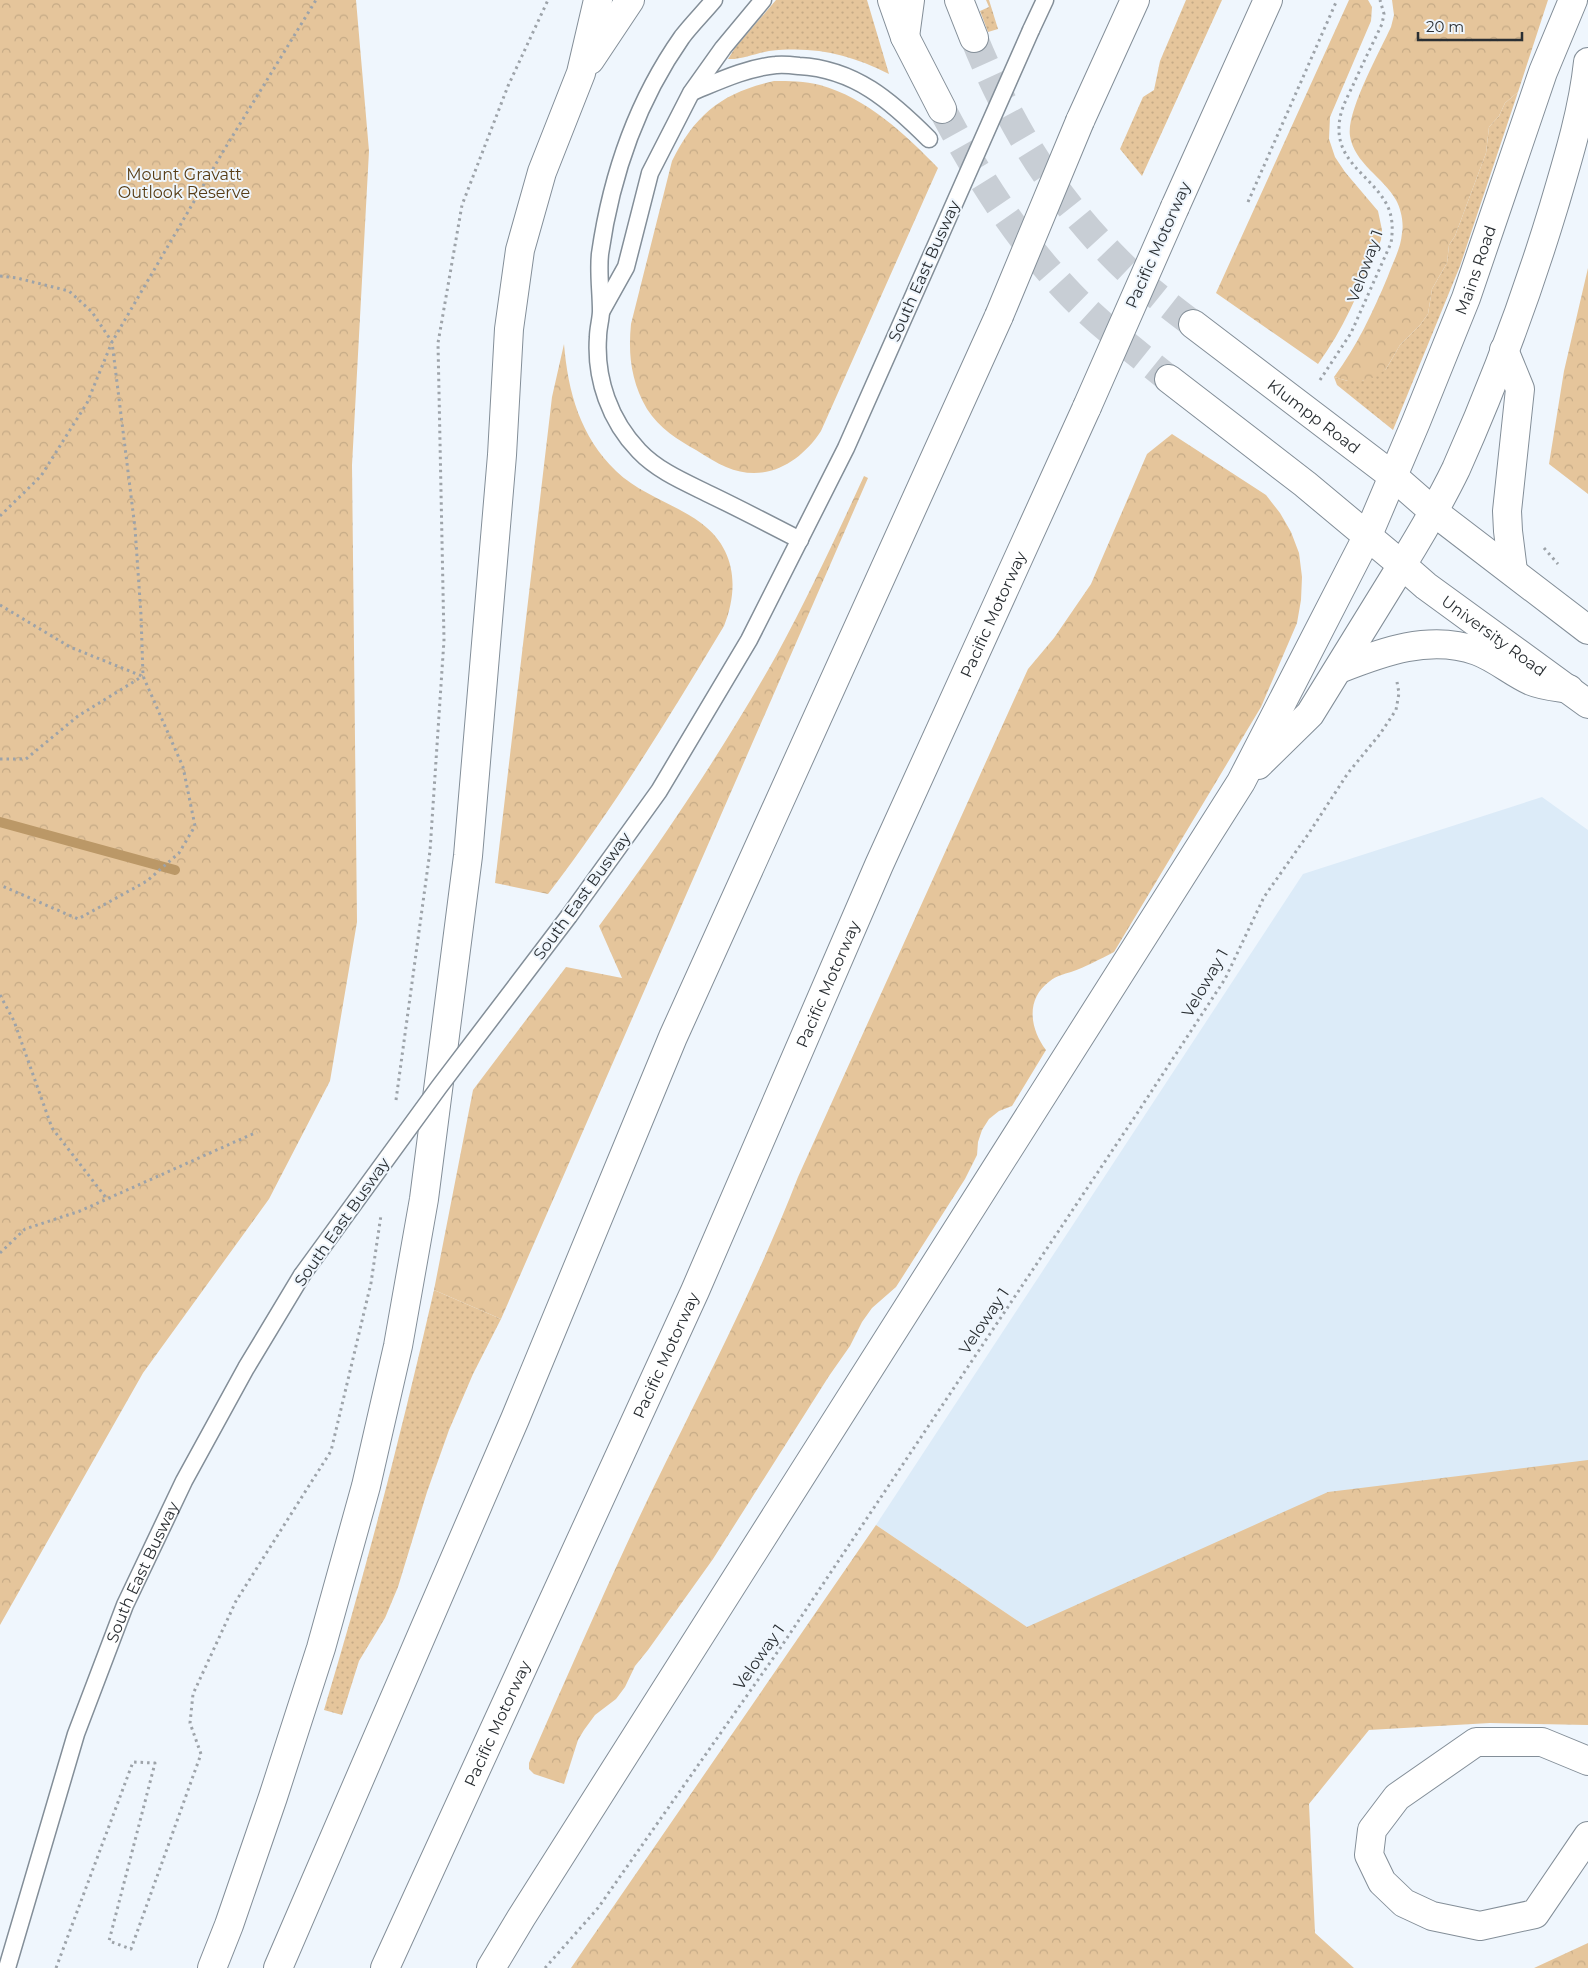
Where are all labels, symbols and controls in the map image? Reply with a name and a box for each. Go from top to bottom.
scale bar [1418,10,1522,42]
text: 20 m [1426,17,1464,36]
park label: Mount Gravatt Outlook Reserve [118,165,250,202]
street label: Pacific Motorway [1122,179,1195,311]
street label: South East Busway [884,197,964,345]
street label: Mains Road [1451,223,1500,318]
street label: Veloway 1 [1343,227,1387,305]
street label: Klumpp Road [1264,375,1364,457]
street label: Pacific Motorway [956,548,1030,680]
street label: University Road [1438,591,1550,680]
street label: South East Busway [529,828,635,963]
street label: Pacific Motorway [792,917,864,1050]
street label: Veloway 1 [1178,946,1232,1020]
street label: South East Busway [290,1154,394,1290]
street label: Veloway 1 [955,1284,1013,1358]
street label: Pacific Motorway [629,1289,703,1421]
street label: South East Busway [102,1498,182,1645]
street label: Veloway 1 [730,1621,788,1693]
street label: Pacific Motorway [460,1657,534,1789]

